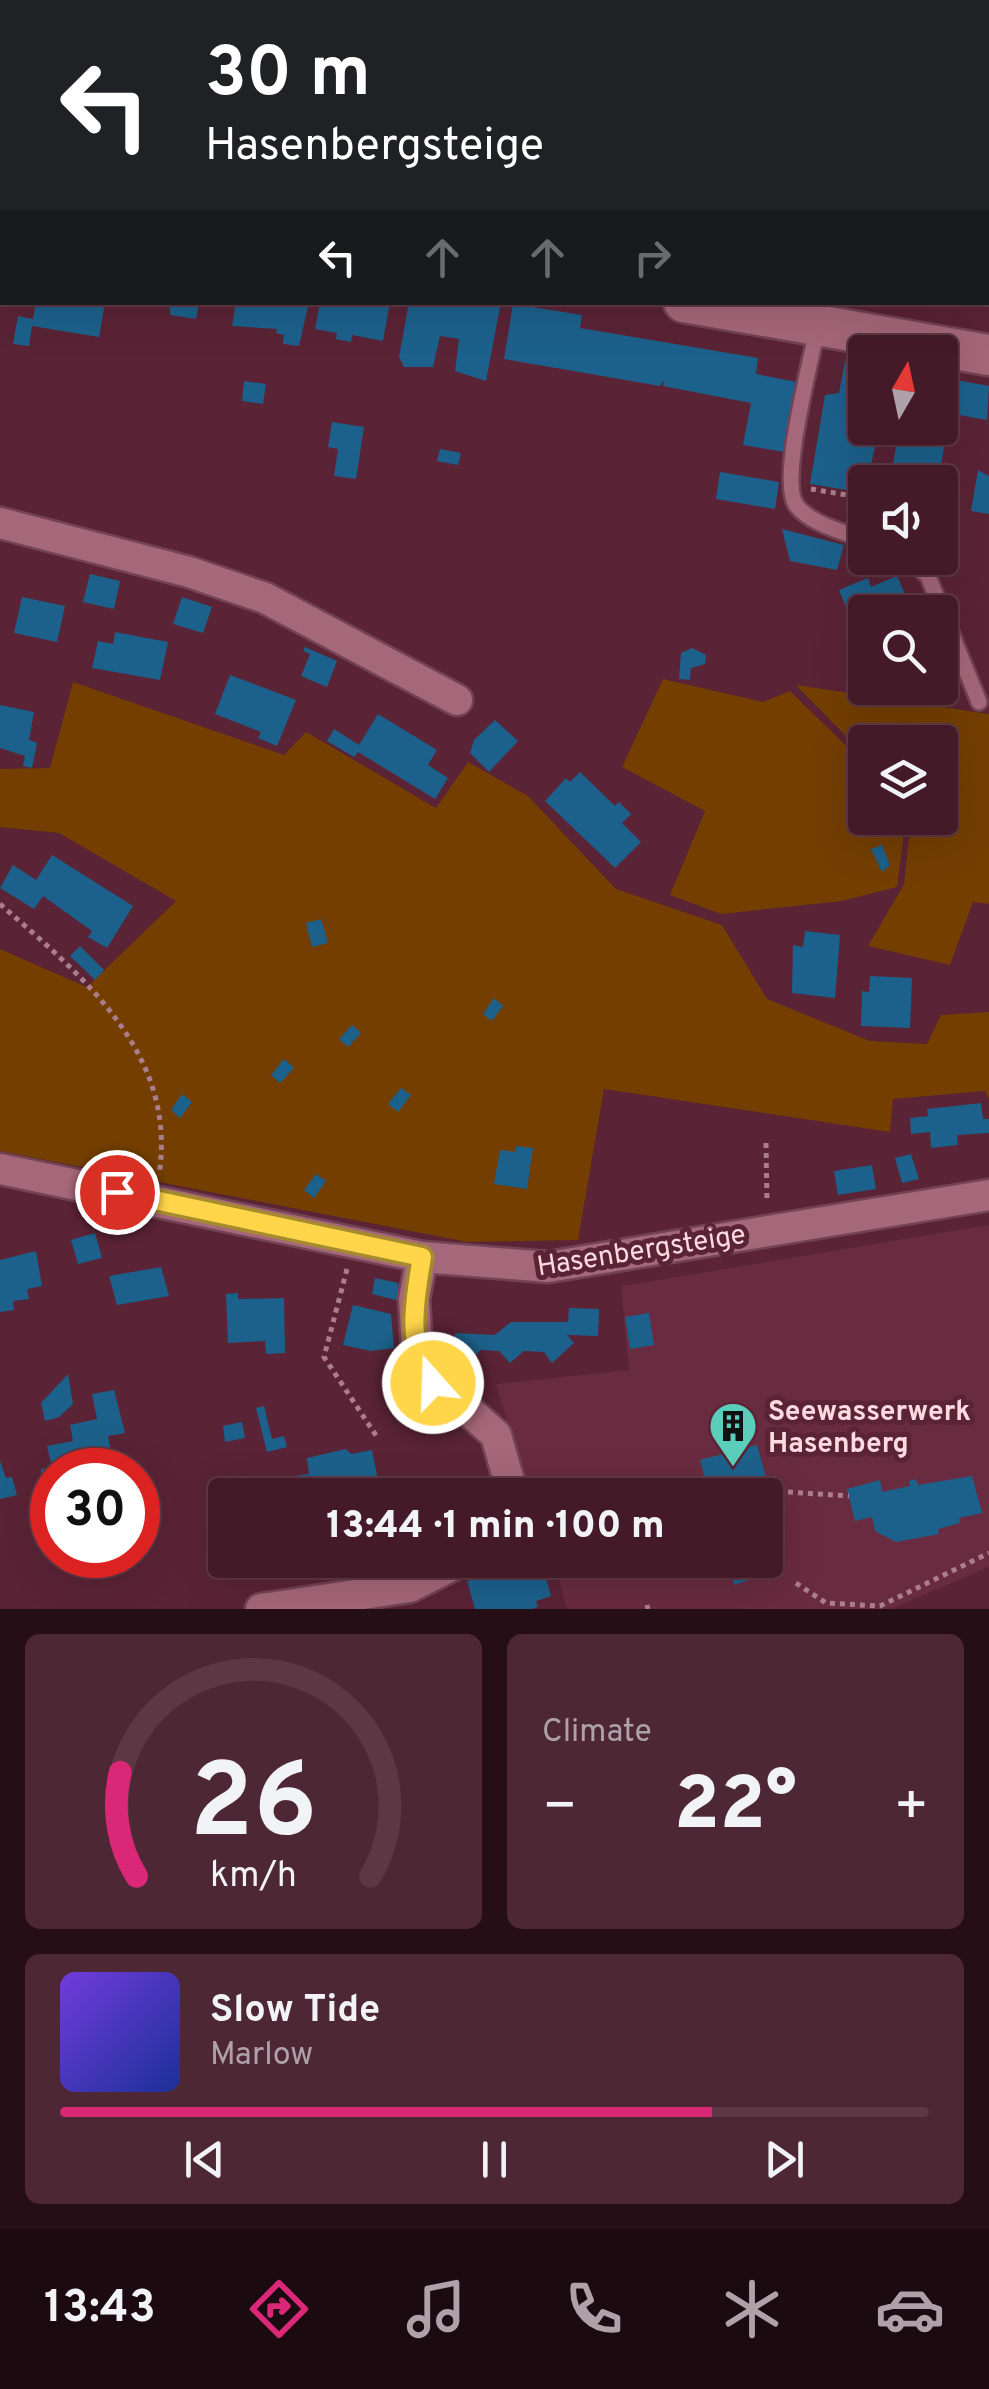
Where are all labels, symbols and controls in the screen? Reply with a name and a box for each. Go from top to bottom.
text: 30 m [205,32,371,121]
icon: left [40,40,170,170]
text: Hasenbergsteige [205,119,544,176]
icon: left [310,230,365,285]
icon: ahead [415,230,470,285]
icon: ahead [520,230,575,285]
icon: right [625,230,680,285]
north arrow [848,335,958,445]
map controls [848,335,958,835]
button: sound [848,465,958,575]
button: search [848,595,958,705]
button: layers [848,725,958,835]
pin [75,1150,160,1235]
icon: arrive [90,1165,145,1220]
street label: Hasenbergsteige [534,1218,748,1286]
position arrow [381,1331,485,1435]
place label: Seewasserwerk Hasenberg [768,1395,971,1463]
building icon: Seewasserwerk Hasenberg [707,1400,759,1468]
speed limit sign: 30 [30,1448,160,1578]
text: 13:44 · 1 min · 100 m [326,1503,665,1552]
text: Climate [542,1713,652,1753]
text: 26 [190,1742,317,1874]
text: 22° [674,1761,797,1856]
text: − [542,1774,577,1844]
text: + [894,1774,929,1844]
text: km/h [210,1854,297,1900]
text: Slow Tide [210,1987,380,2036]
text: Marlow [210,2036,313,2076]
icon: previous [177,2132,232,2187]
icon: pause [467,2132,522,2187]
icon: next [757,2132,812,2187]
icon: directions [244,2274,314,2344]
icon: music [401,2274,471,2344]
icon: phone [559,2274,629,2344]
icon: climate [717,2274,787,2344]
icon: car [875,2274,945,2344]
text: 13:43 [44,2281,156,2338]

